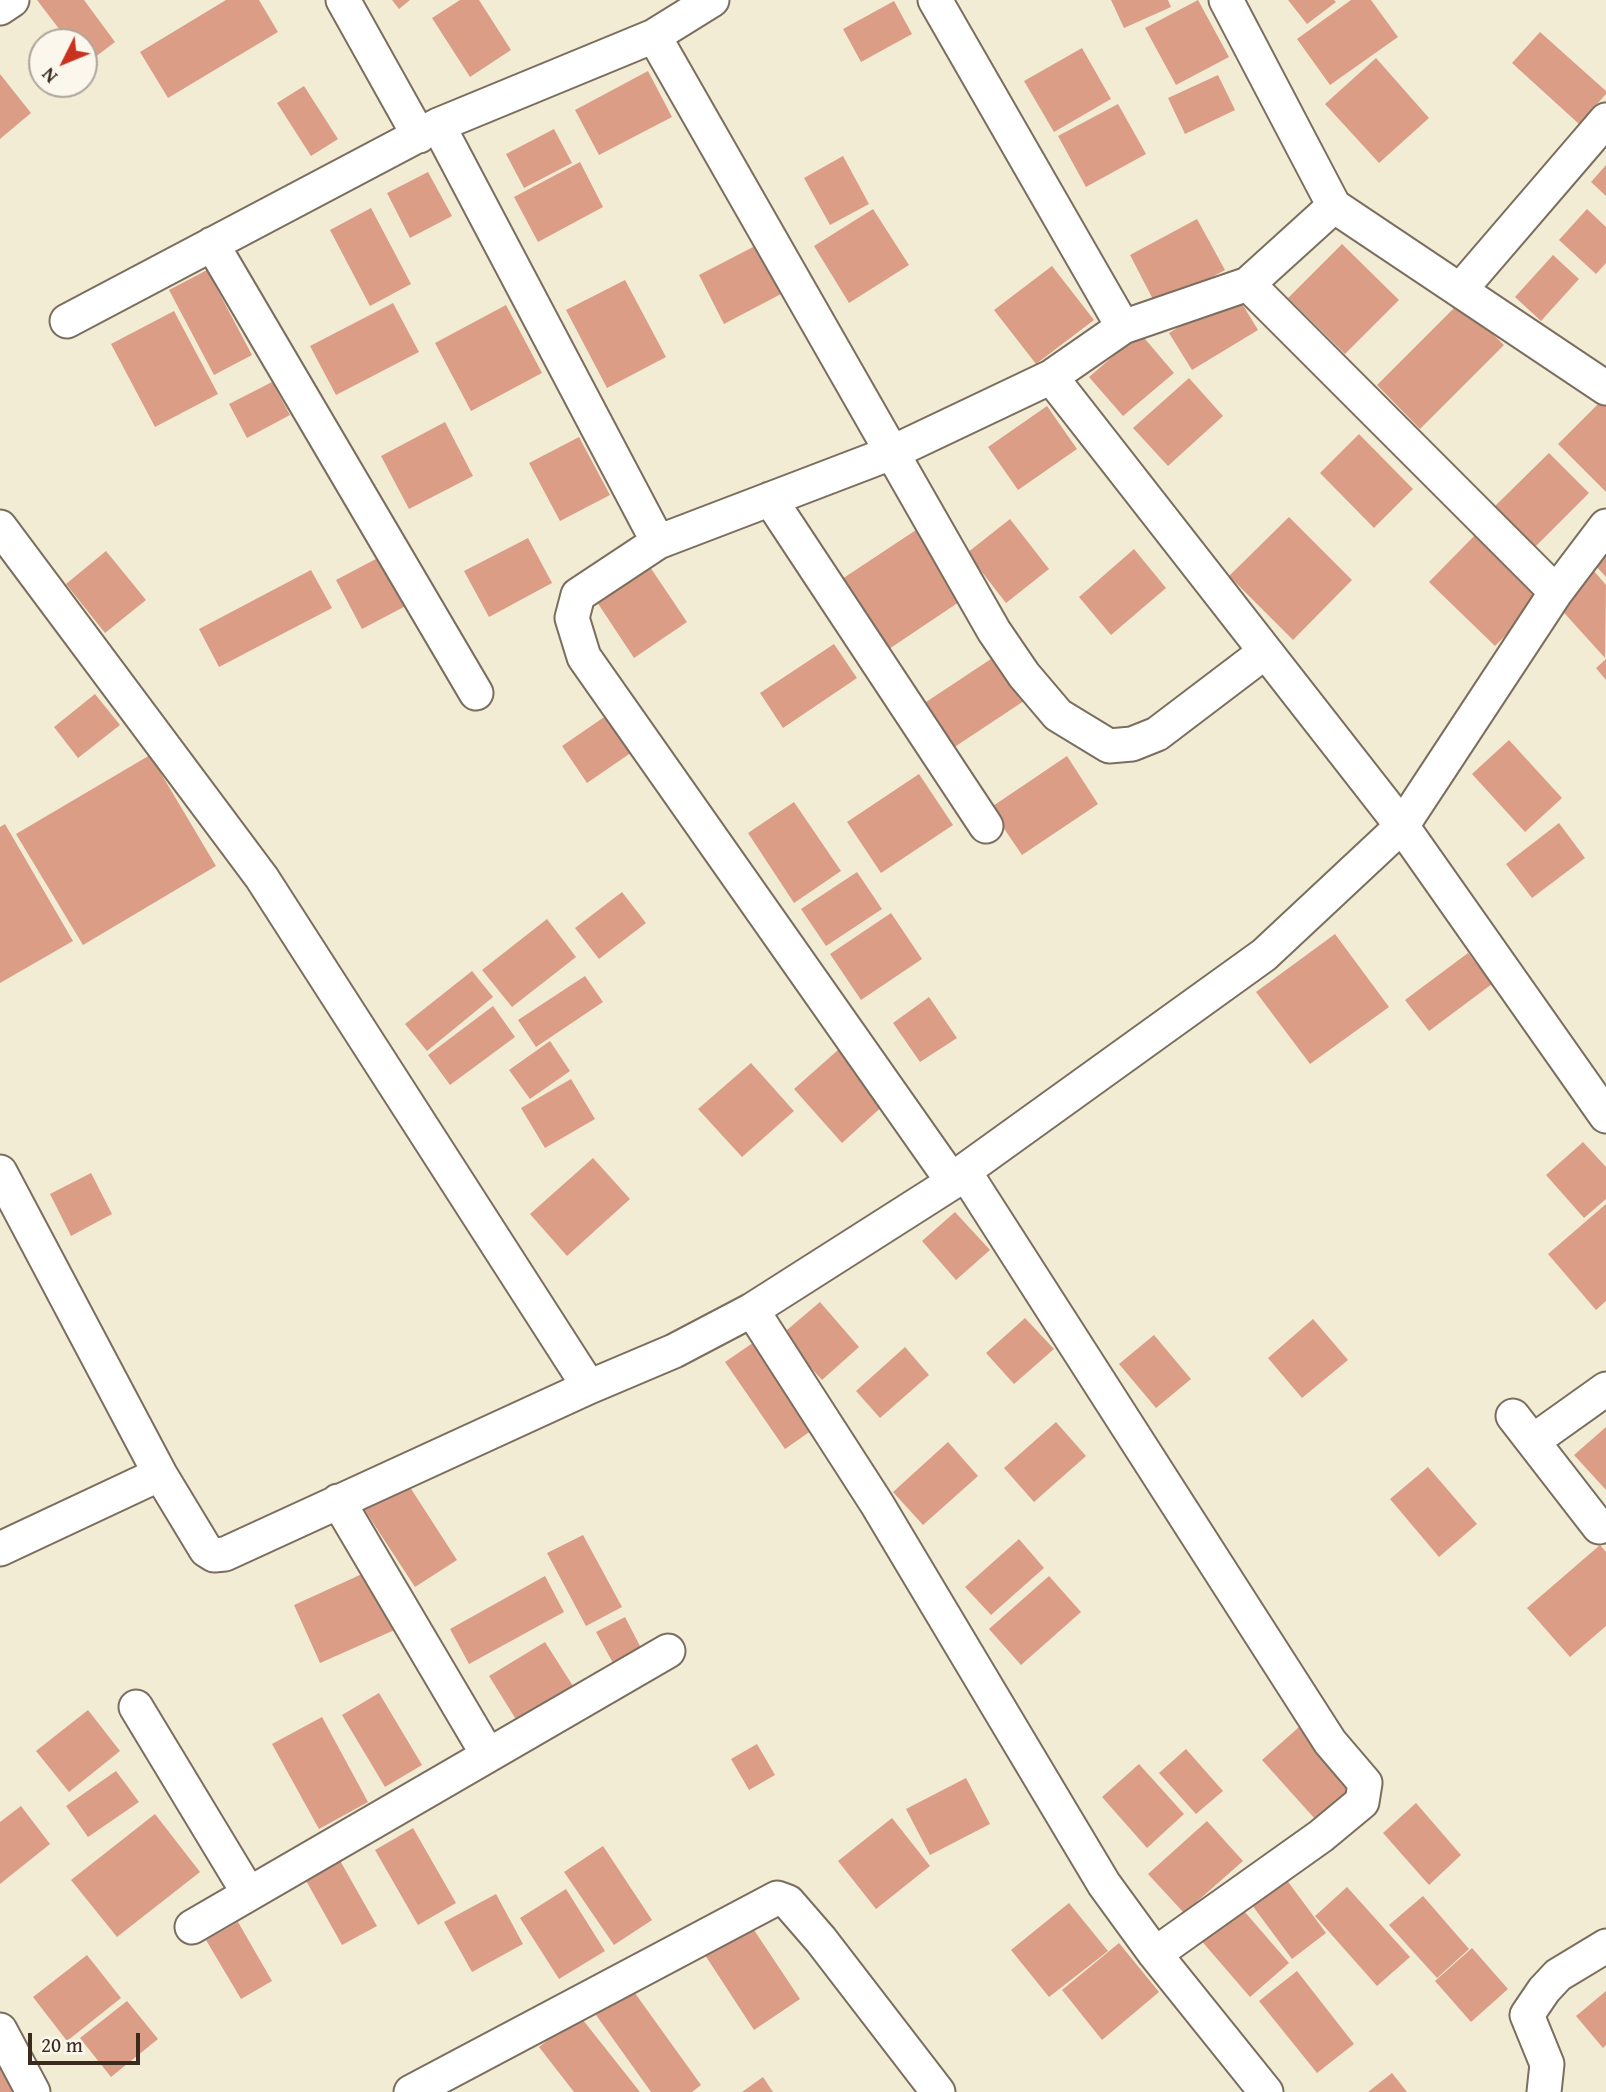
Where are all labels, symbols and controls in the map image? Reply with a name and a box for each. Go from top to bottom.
north arrow [28,28,98,98]
text: N [35,62,64,90]
scale bar [32,2018,144,2062]
text: 20 m [41,2029,83,2060]

